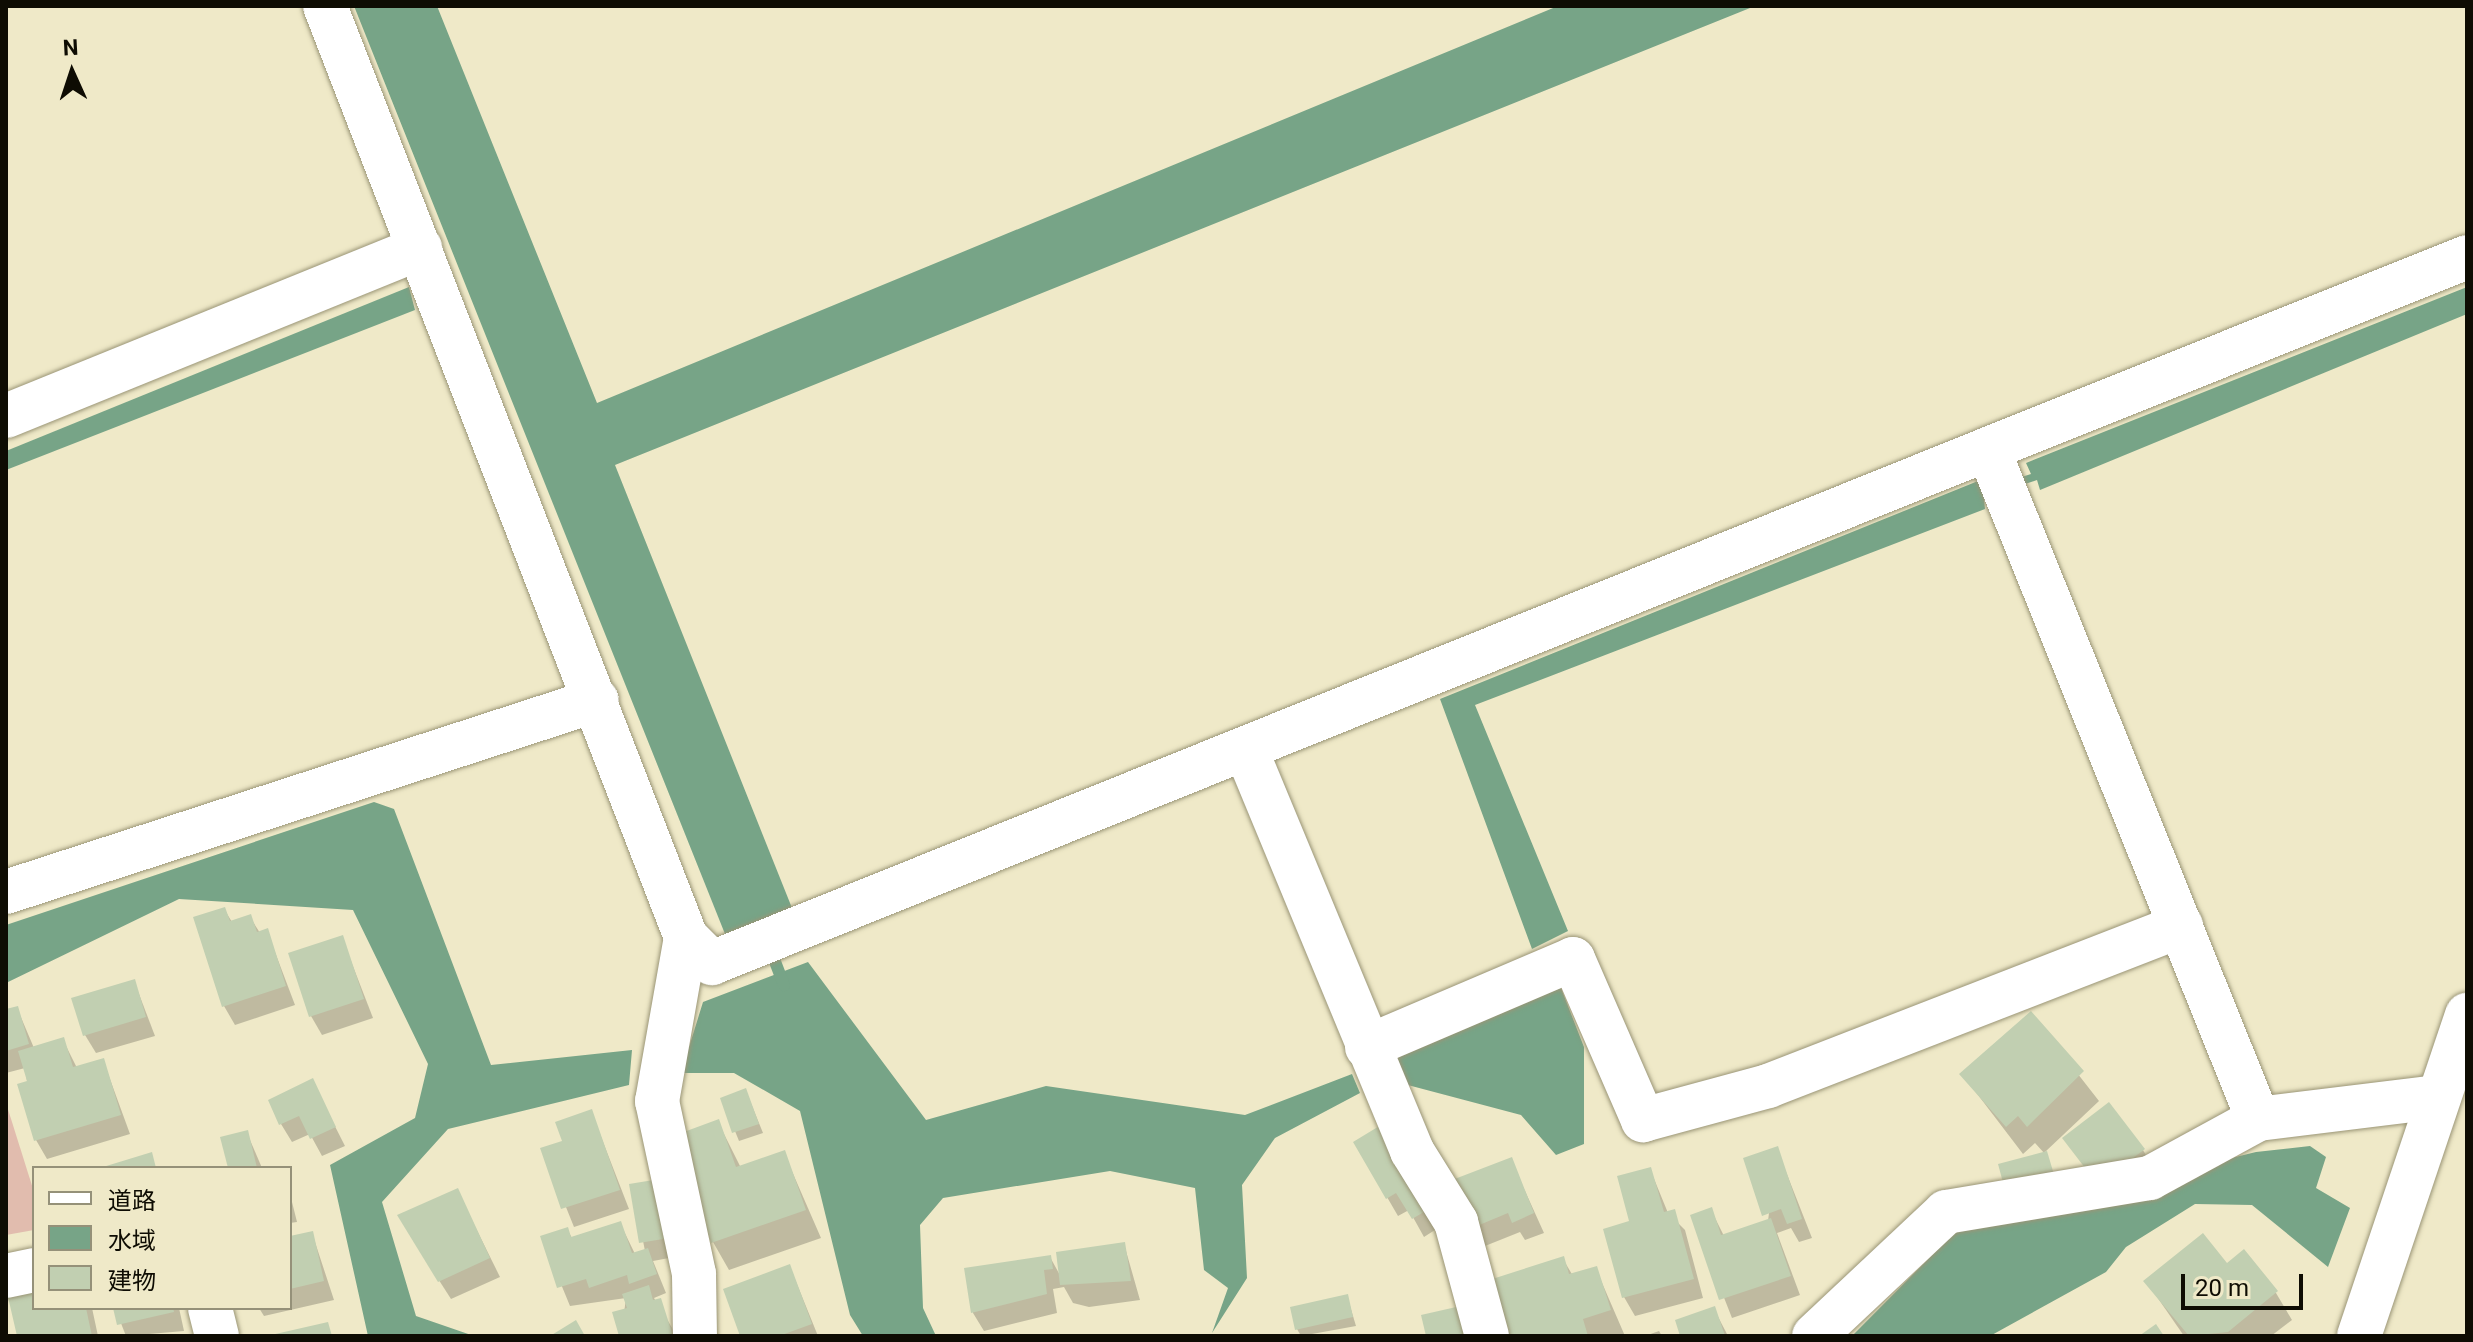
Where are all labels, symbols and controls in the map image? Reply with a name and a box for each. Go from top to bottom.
north arrow [32,32,112,112]
text: N [62,35,79,60]
legend [32,1166,292,1310]
text: 道路 [108,1187,156,1215]
text: 水域 [108,1227,156,1255]
scale bar [2185,1258,2307,1308]
text: 建物 [108,1267,156,1295]
text: 20 m [2195,1274,2249,1302]

